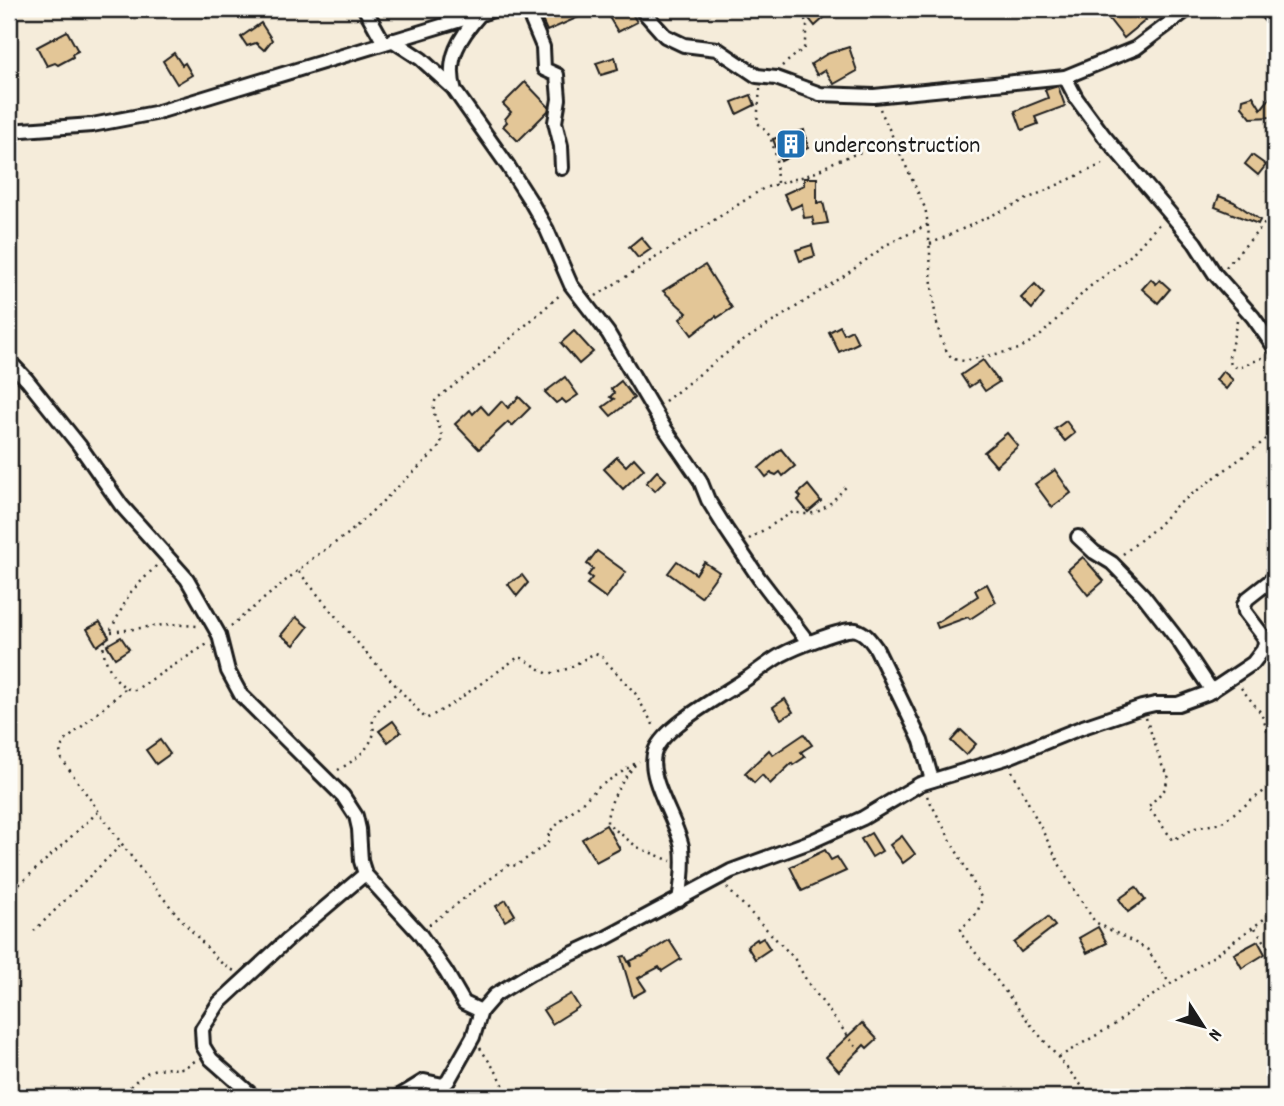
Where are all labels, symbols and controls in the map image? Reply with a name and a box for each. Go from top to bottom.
building icon: underconstruction [774,127,808,161]
place label: underconstruction [814,130,980,164]
north arrow [1168,990,1238,1060]
text: N [1200,1022,1228,1046]

